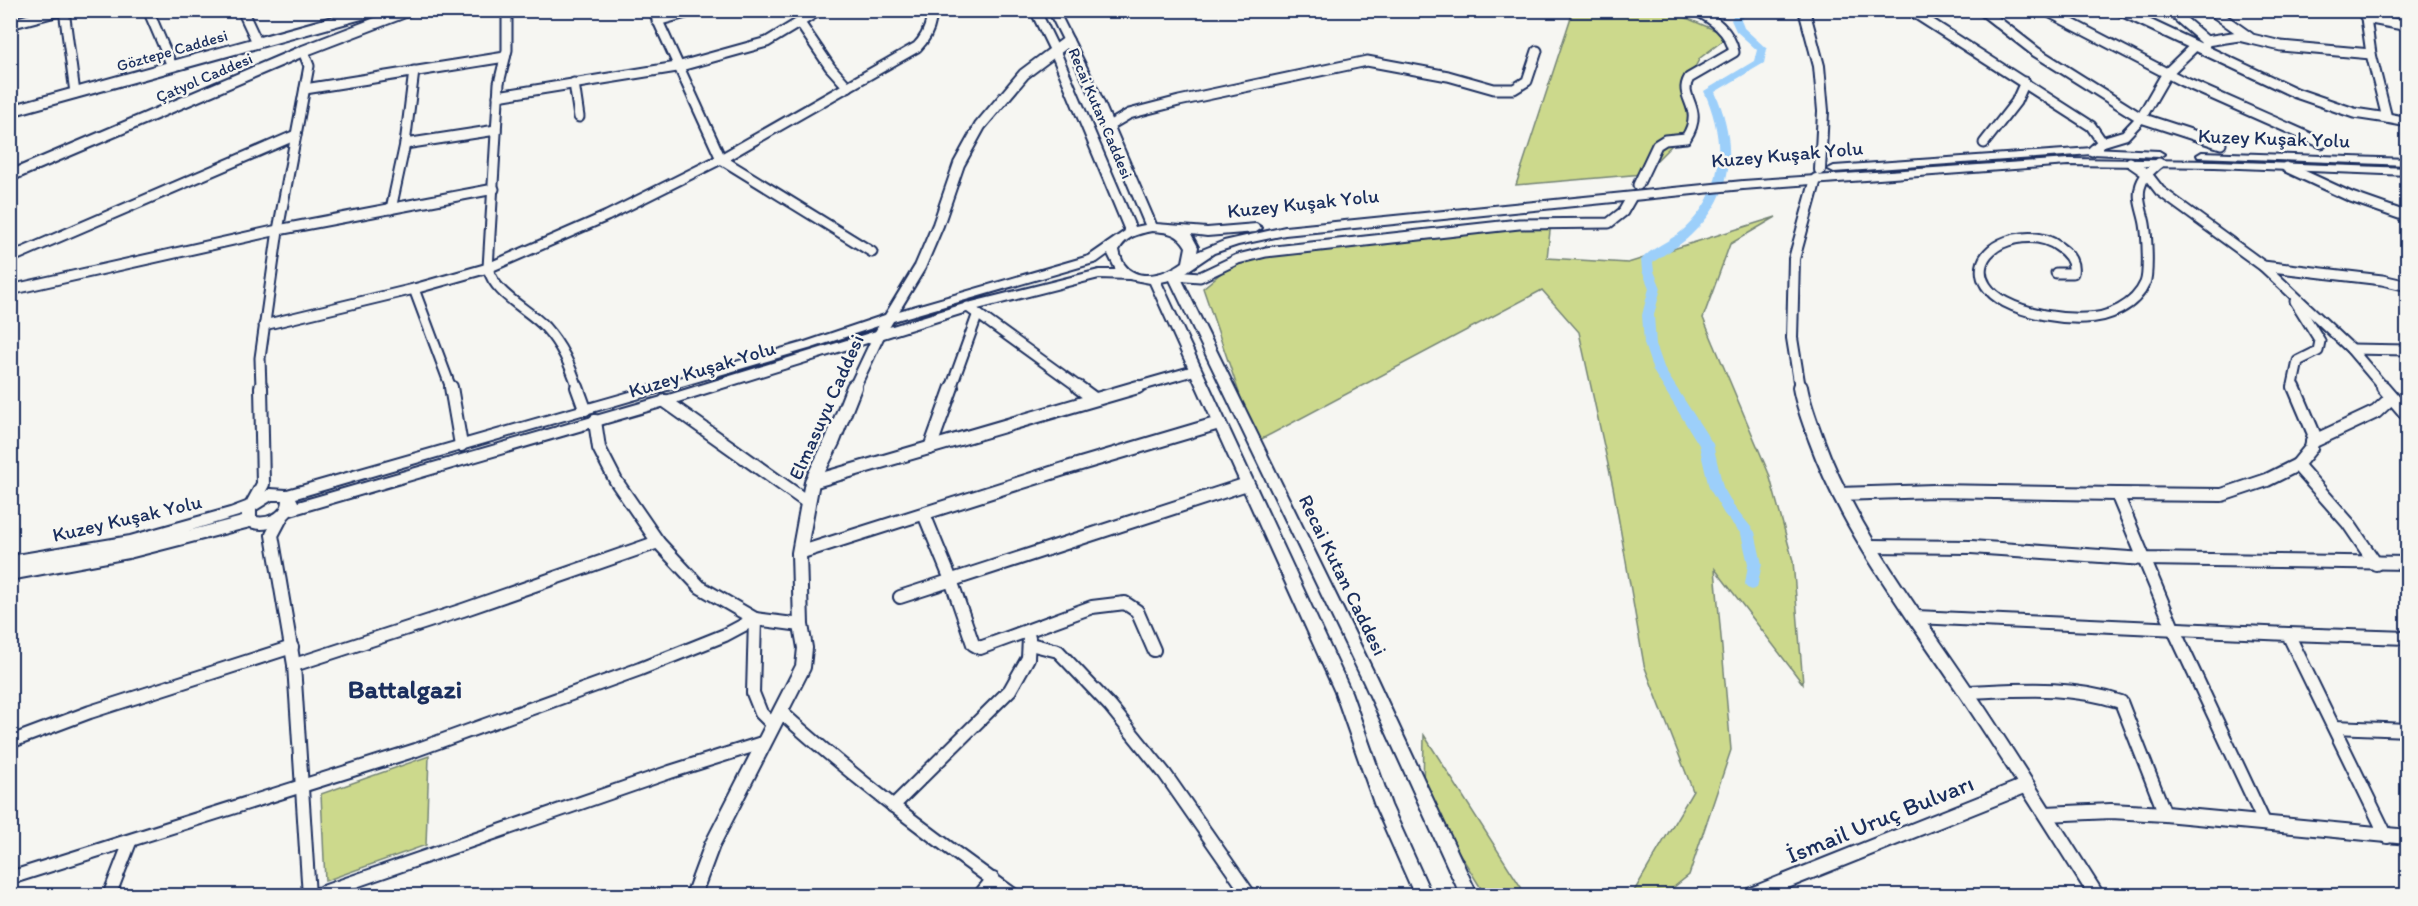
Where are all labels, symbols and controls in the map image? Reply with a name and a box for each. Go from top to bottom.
street label: Göztepe Caddesi [114,26,230,75]
street label: Recai Kutan Caddesi [1064,45,1137,182]
street label: Çatyol Caddesi [153,49,255,106]
street label: Kuzey Kuşak Yolu [2197,123,2351,153]
street label: Kuzey Kuşak Yolu [1710,135,1864,173]
street label: Kuzey Kuşak Yolu [1226,183,1380,223]
street label: Elmasuyu Caddesi [783,331,869,483]
street label: Kuzey Kuşak Yolu [626,335,778,403]
street label: Kuzey Kuşak Yolu [50,489,204,547]
street label: Recai Kutan Caddesi [1294,491,1392,659]
district label: Battalgazi [348,673,462,705]
street label: İsmail Uruç Bulvarı [1782,768,1978,869]

